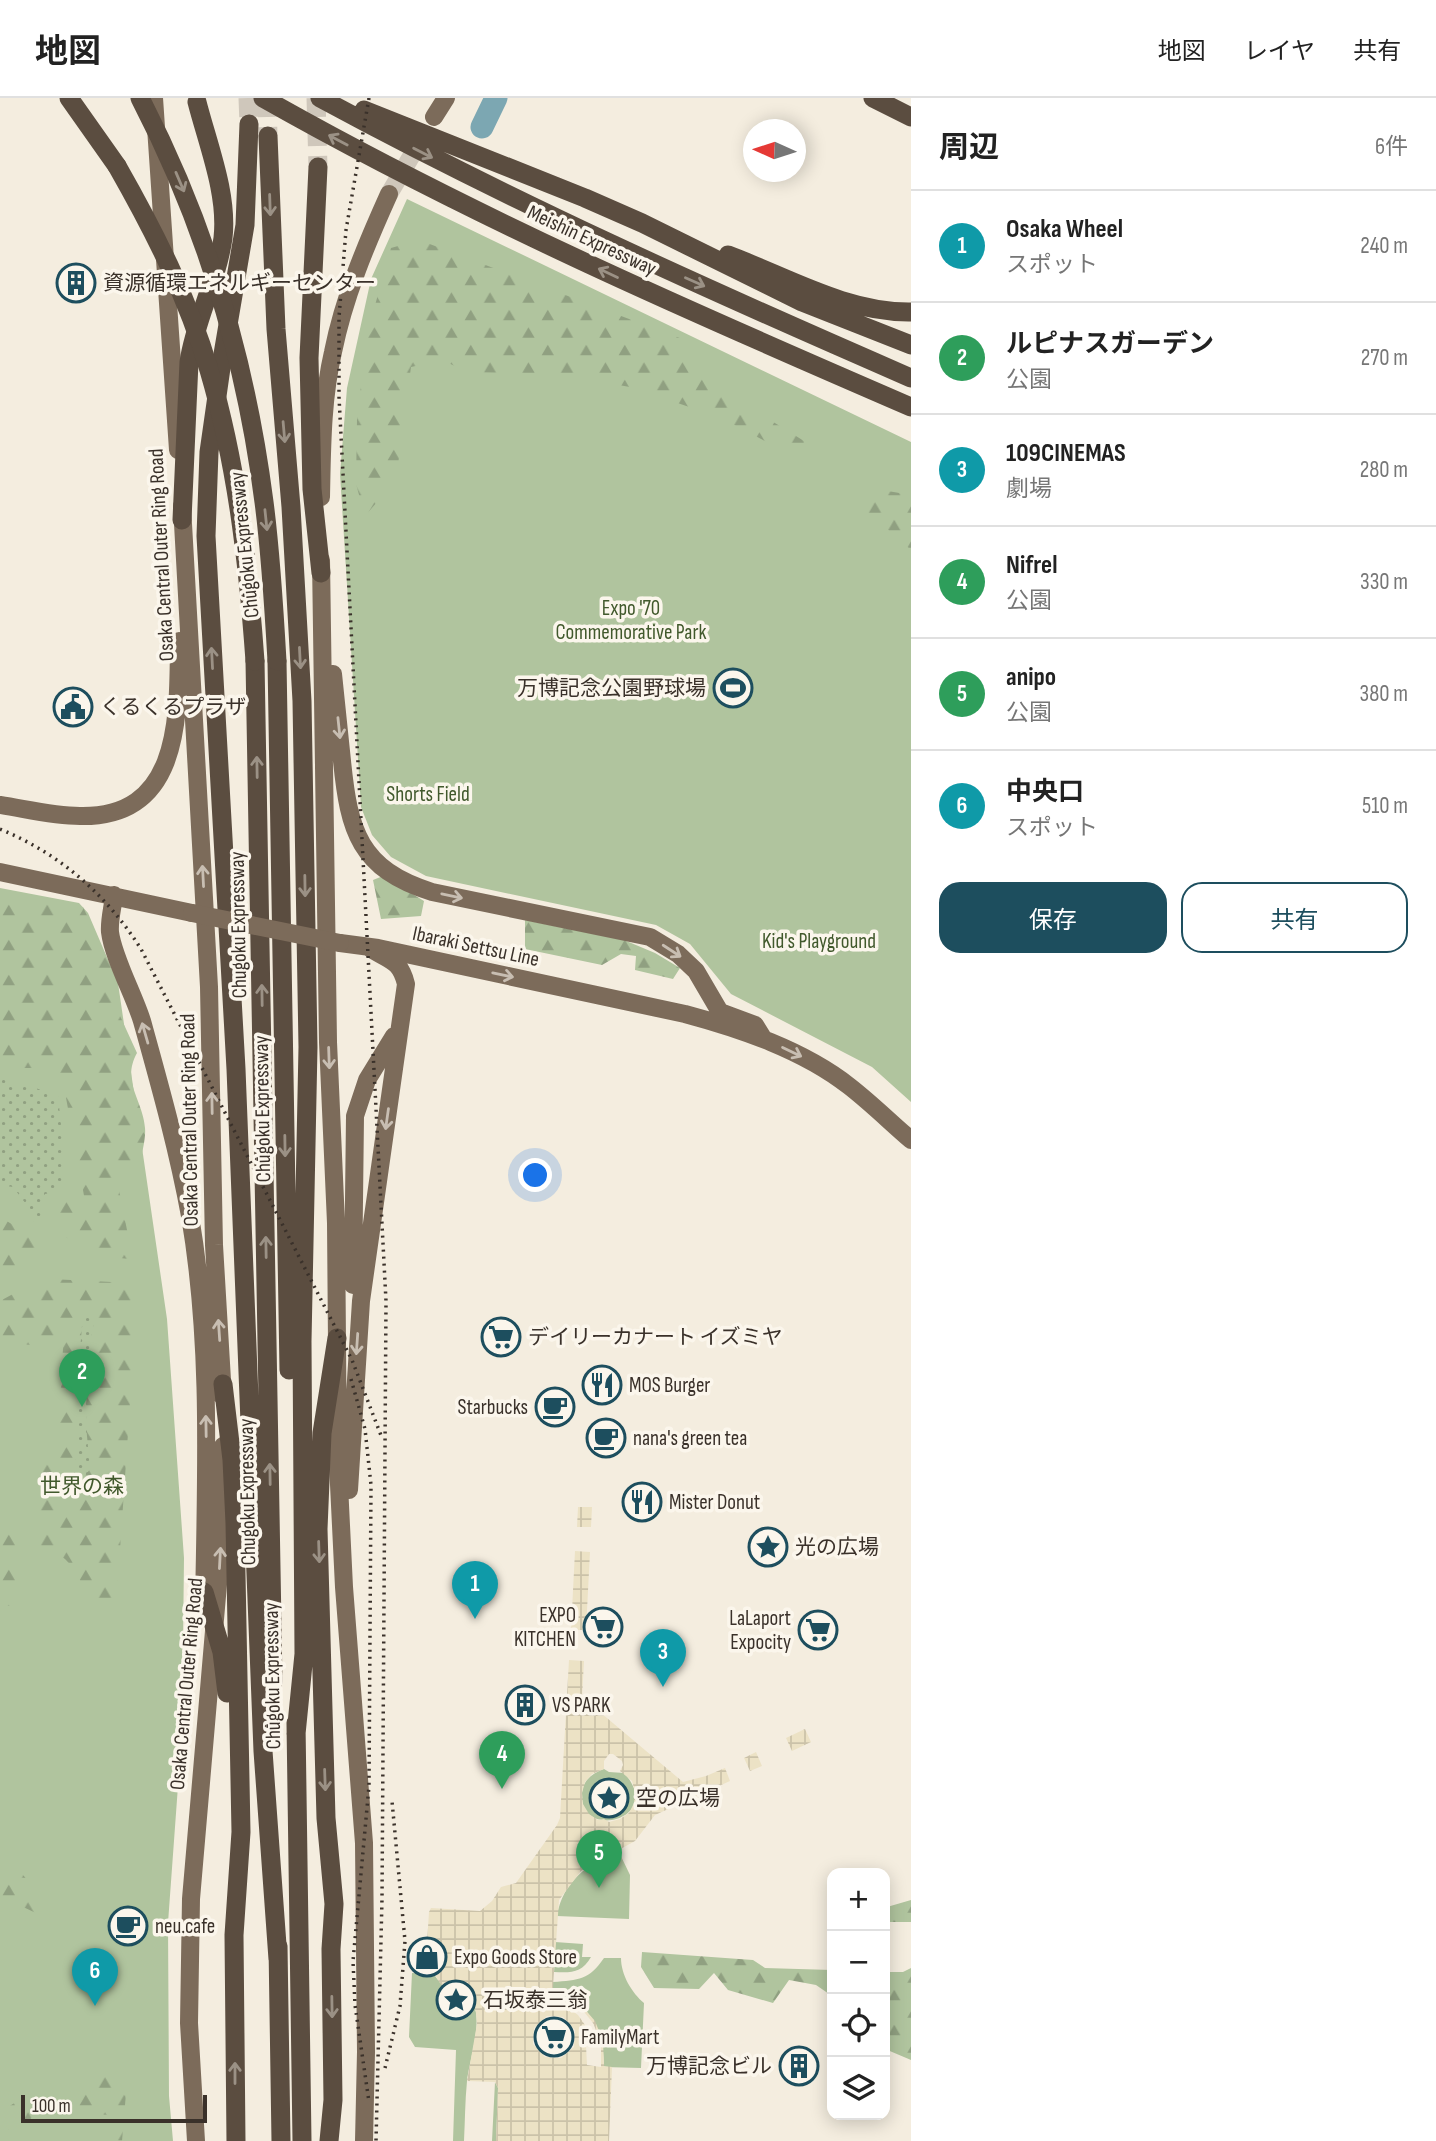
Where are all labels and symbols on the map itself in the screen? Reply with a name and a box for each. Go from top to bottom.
north arrow [743,119,806,182]
one-way arrow [328,133,349,147]
one-way arrow [412,147,433,160]
one-way arrow [174,171,187,192]
one-way arrow [263,193,276,216]
street label: Meishin Expressway [523,200,660,281]
building icon: 資源循環エネルギーセンター [55,262,97,304]
one-way arrow [598,266,619,279]
place label: 資源循環エネルギーセンター [103,271,376,296]
one-way arrow [684,276,705,290]
one-way arrow [278,420,291,442]
street label: Osaka Central Outer Ring Road [143,448,180,662]
street label: Chūgoku Expressway [224,471,265,619]
one-way arrow [260,508,273,531]
park label: Expo '70 Commemorative Park [556,596,706,645]
one-way arrow [205,647,218,670]
one-way arrow [294,647,307,670]
sports icon: 万博記念公園野球場 [712,667,754,709]
place label: 万博記念公園野球場 [517,676,706,701]
public building icon: くるくるプラザ [52,686,94,728]
place label: くるくるプラザ [100,695,246,720]
one-way arrow [333,716,346,739]
one-way arrow [251,756,264,779]
park label: Shorts Field [386,782,470,807]
street label: Chugoku Expressway [225,851,252,999]
one-way arrow [197,864,210,887]
one-way arrow [298,874,312,897]
one-way arrow [440,890,463,904]
street label: Ibaraki Settsu Line [410,921,542,972]
park label: Kid's Playground [762,929,876,954]
one-way arrow [662,943,681,958]
one-way arrow [491,968,514,982]
one-way arrow [255,984,268,1007]
street label: Osaka Central Outer Ring Road [175,1013,204,1227]
one-way arrow [138,1022,151,1045]
street label: Chūgoku Expressway [249,1035,276,1183]
one-way arrow [322,1046,335,1069]
one-way arrow [781,1046,802,1060]
one-way arrow [205,1092,219,1115]
one-way arrow [380,1107,393,1130]
one-way arrow [279,1134,292,1157]
your location [518,1158,552,1192]
one-way arrow [259,1236,273,1259]
supermarket icon: デイリーカナート イズミヤ [480,1316,522,1358]
one-way arrow [212,1320,225,1342]
place label: デイリーカナート イズミヤ [528,1325,783,1350]
one-way arrow [350,1333,363,1356]
pin: 2 [59,1349,105,1407]
restaurant icon: MOS Burger [581,1364,623,1406]
place label: MOS Burger [629,1373,710,1398]
cafe icon: Starbucks [534,1386,576,1428]
place label: Starbucks [457,1395,528,1420]
one-way arrow [199,1414,213,1437]
cafe icon: nana's green tea [585,1417,627,1459]
street label: Chugoku Expressway [234,1418,261,1566]
place label: nana's green tea [633,1426,747,1451]
one-way arrow [263,1463,276,1486]
park label: 世界の森 [40,1474,124,1499]
restaurant icon: Mister Donut [621,1481,663,1523]
place label: Mister Donut [669,1490,760,1515]
place icon: 光の広場 [747,1526,789,1568]
place label: 光の広場 [795,1535,879,1560]
one-way arrow [312,1541,325,1564]
one-way arrow [213,1546,226,1569]
pin: 1 [452,1561,498,1619]
street label: Osaka Central Outer Ring Road [165,1577,208,1791]
street label: Chūgoku Expressway [259,1602,286,1750]
place label: EXPO KITCHEN [514,1603,576,1652]
supermarket icon: EXPO KITCHEN [582,1606,624,1648]
place label: LaLaport Expocity [729,1606,791,1655]
supermarket icon: LaLaport Expocity [797,1609,839,1651]
pin: 3 [640,1629,686,1687]
building icon: VS PARK [504,1684,546,1726]
place label: VS PARK [552,1693,611,1718]
pin: 4 [479,1731,525,1789]
one-way arrow [318,1768,332,1791]
place icon: 空の広場 [588,1777,630,1819]
place label: 空の広場 [636,1786,720,1811]
pin: 5 [576,1830,622,1888]
cafe icon: neu.cafe [107,1905,149,1947]
place label: neu.cafe [155,1914,215,1939]
shop icon: Expo Goods Store [406,1936,448,1978]
place label: Expo Goods Store [454,1945,577,1970]
pin: 6 [72,1948,118,2006]
place icon: 石坂泰三翁 [435,1979,477,2021]
place label: 石坂泰三翁 [483,1988,588,2013]
one-way arrow [325,1995,338,2018]
supermarket icon: FamilyMart [533,2016,575,2058]
place label: FamilyMart [581,2025,659,2050]
building icon: 万博記念ビル [778,2045,820,2087]
place label: 万博記念ビル [646,2054,772,2079]
one-way arrow [228,2062,242,2085]
scale bar [21,2092,206,2124]

